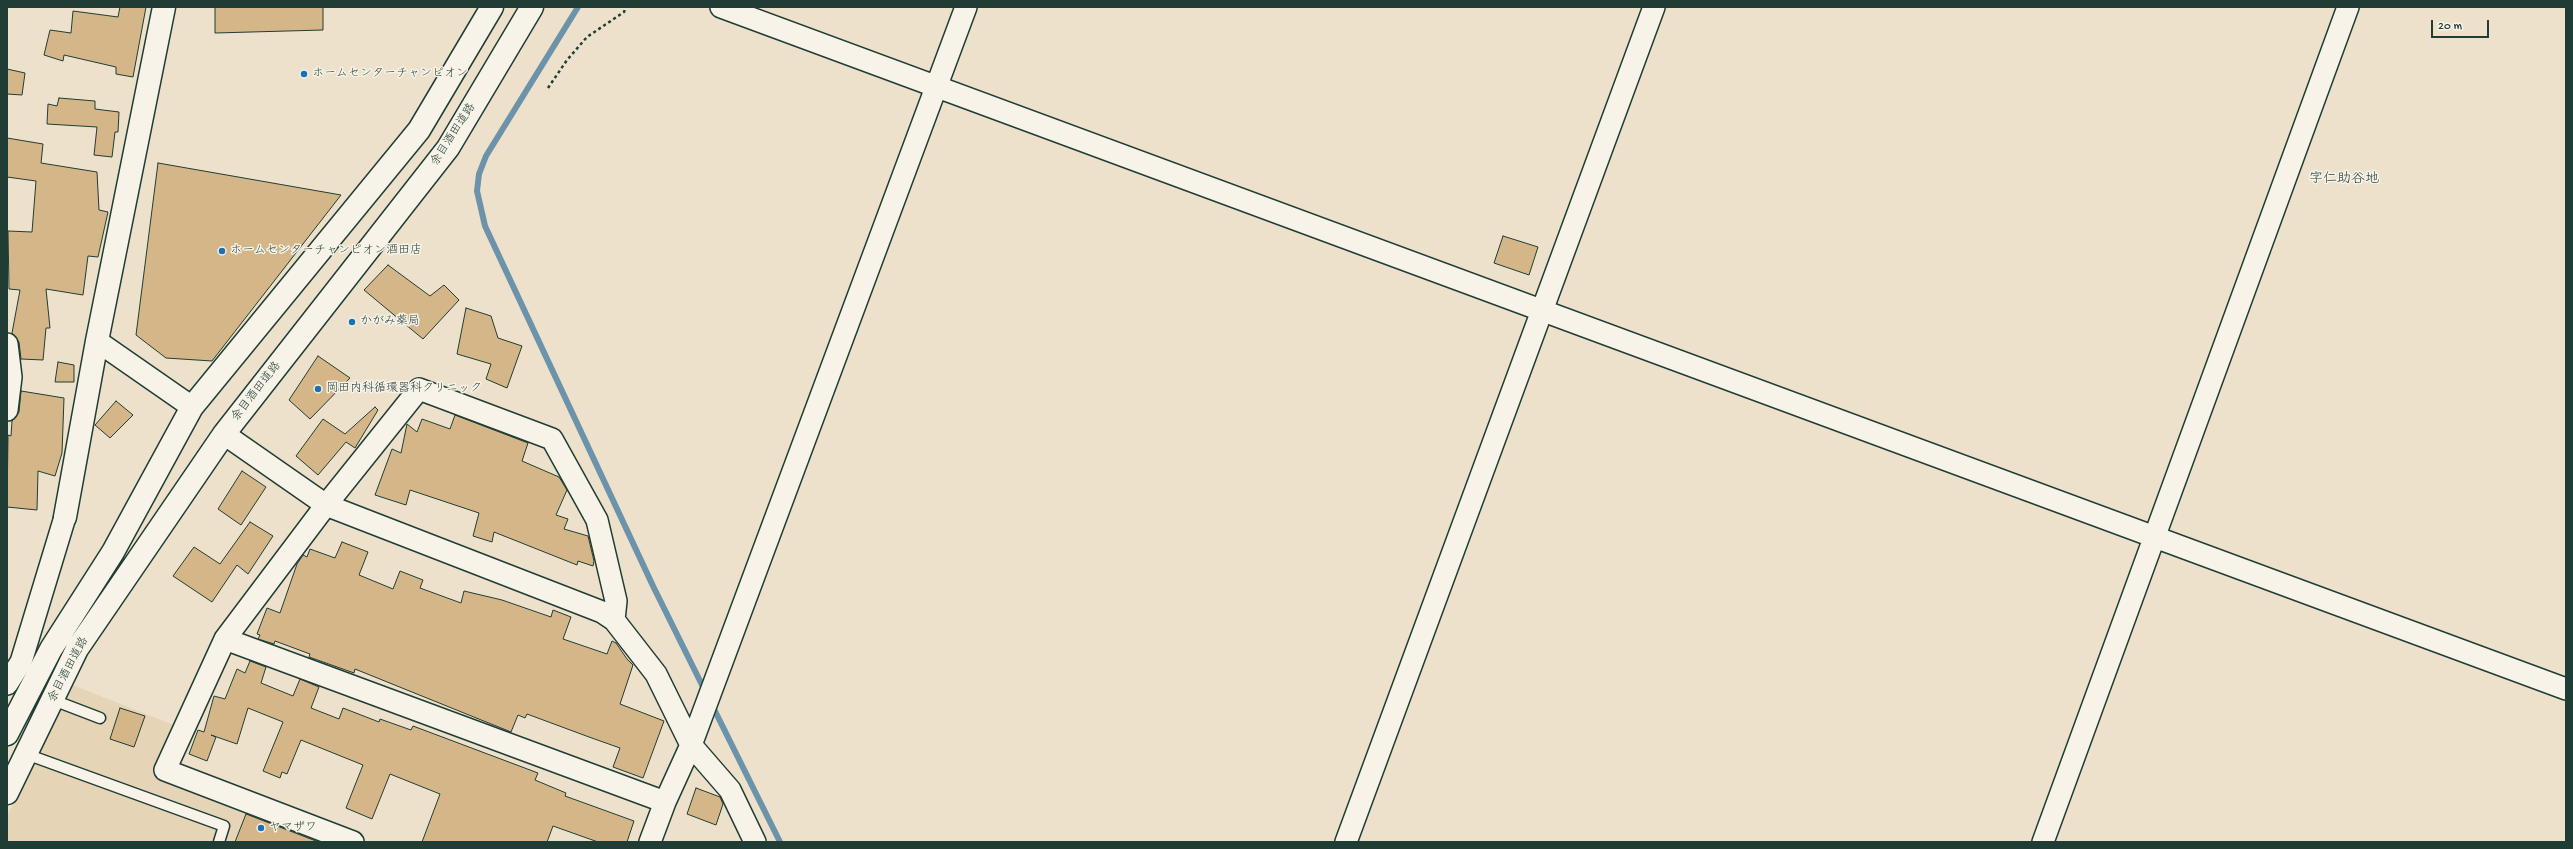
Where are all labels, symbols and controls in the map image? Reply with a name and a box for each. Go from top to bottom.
scale bar [2433,12,2491,38]
text: 20 m [2438,20,2462,34]
place label: ホームセンターチャンピオン [312,67,468,81]
marker: ホームセンターチャンピオン [299,69,309,79]
street label: 余目酒田道路 [428,101,480,169]
district label: 字仁助谷地 [2309,172,2379,188]
place label: ホームセンターチャンピオン酒田店 [230,244,422,258]
marker: ホームセンターチャンピオン酒田店 [217,246,227,256]
place label: かがみ薬局 [360,315,420,329]
marker: かがみ薬局 [347,317,357,327]
street label: 余目酒田道路 [229,359,285,425]
place label: 岡田内科循環器科クリニック [326,382,482,396]
marker: 岡田内科循環器科クリニック [313,384,323,394]
street label: 余目酒田道路 [46,635,92,705]
place label: ヤマザワ [269,821,317,835]
marker: ヤマザワ [256,823,266,833]

